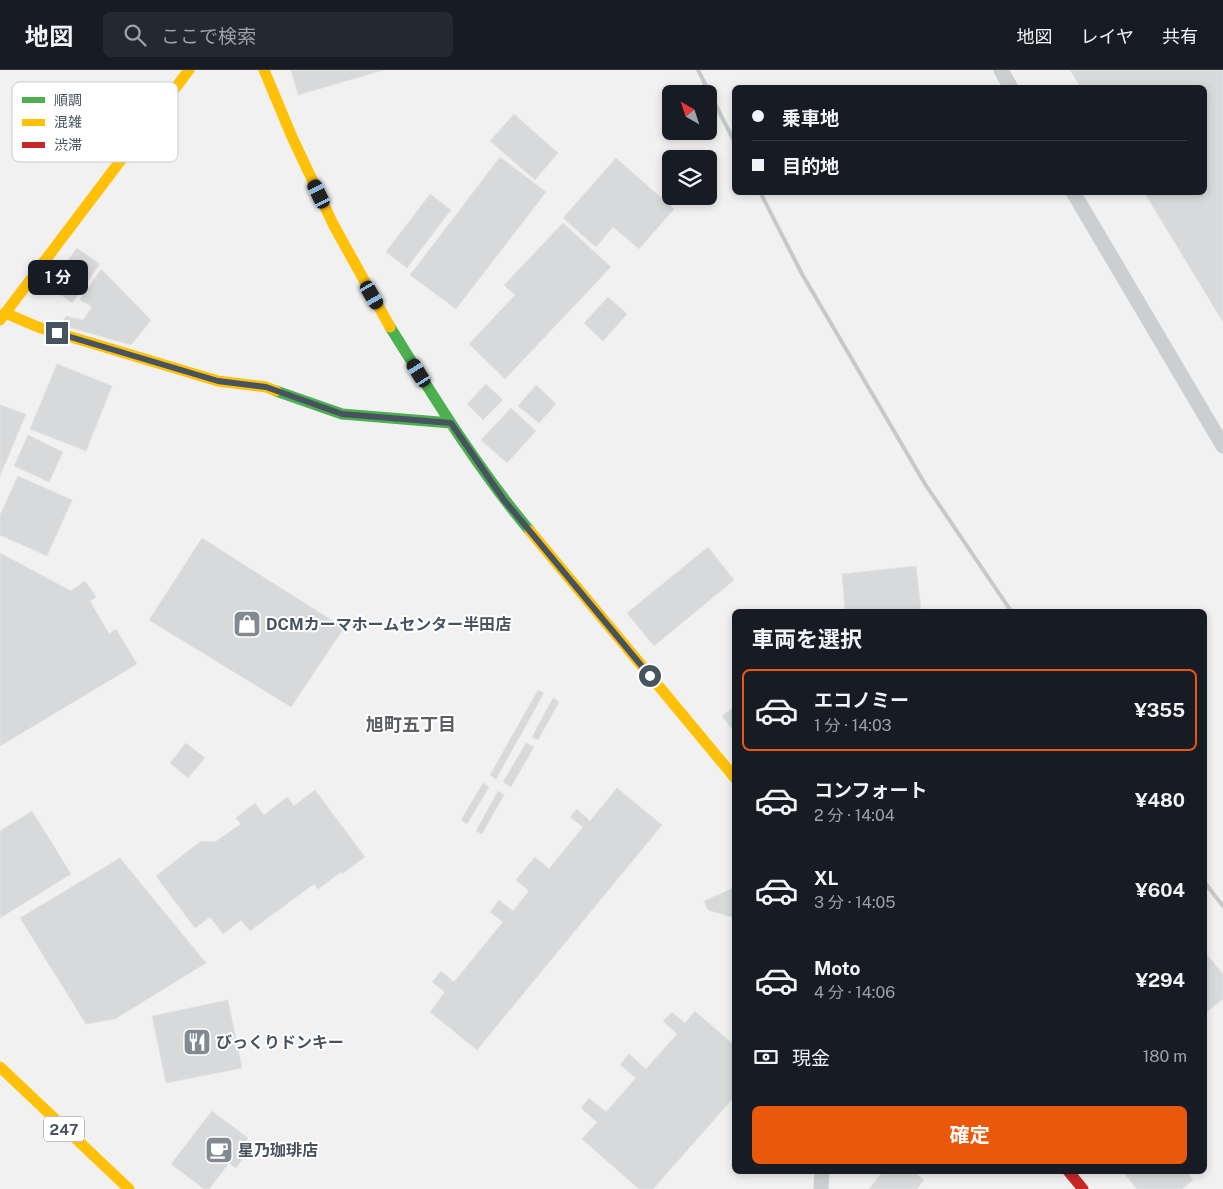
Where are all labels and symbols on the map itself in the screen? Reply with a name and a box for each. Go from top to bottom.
legend [12,82,178,162]
north arrow [662,85,718,140]
text: 順調 [54,92,82,108]
text: 混雑 [54,114,82,130]
text: 渋滞 [54,137,82,153]
car [305,177,332,211]
callout: 1 分 [27,260,87,296]
car [358,278,385,312]
route end [46,322,68,344]
car [404,356,433,390]
shop icon: DCMカーマホームセンター半田店 [232,609,262,639]
place label: DCMカーマホームセンター半田店 [266,615,511,634]
route start [639,665,661,687]
district label: 旭町五丁目 [366,714,456,735]
restaurant icon: びっくりドンキー [182,1027,212,1057]
place label: びっくりドンキー [216,1033,344,1052]
road number: 247 [44,1116,84,1142]
cafe icon: 星乃珈琲店 [204,1135,234,1165]
place label: 星乃珈琲店 [238,1141,318,1160]

